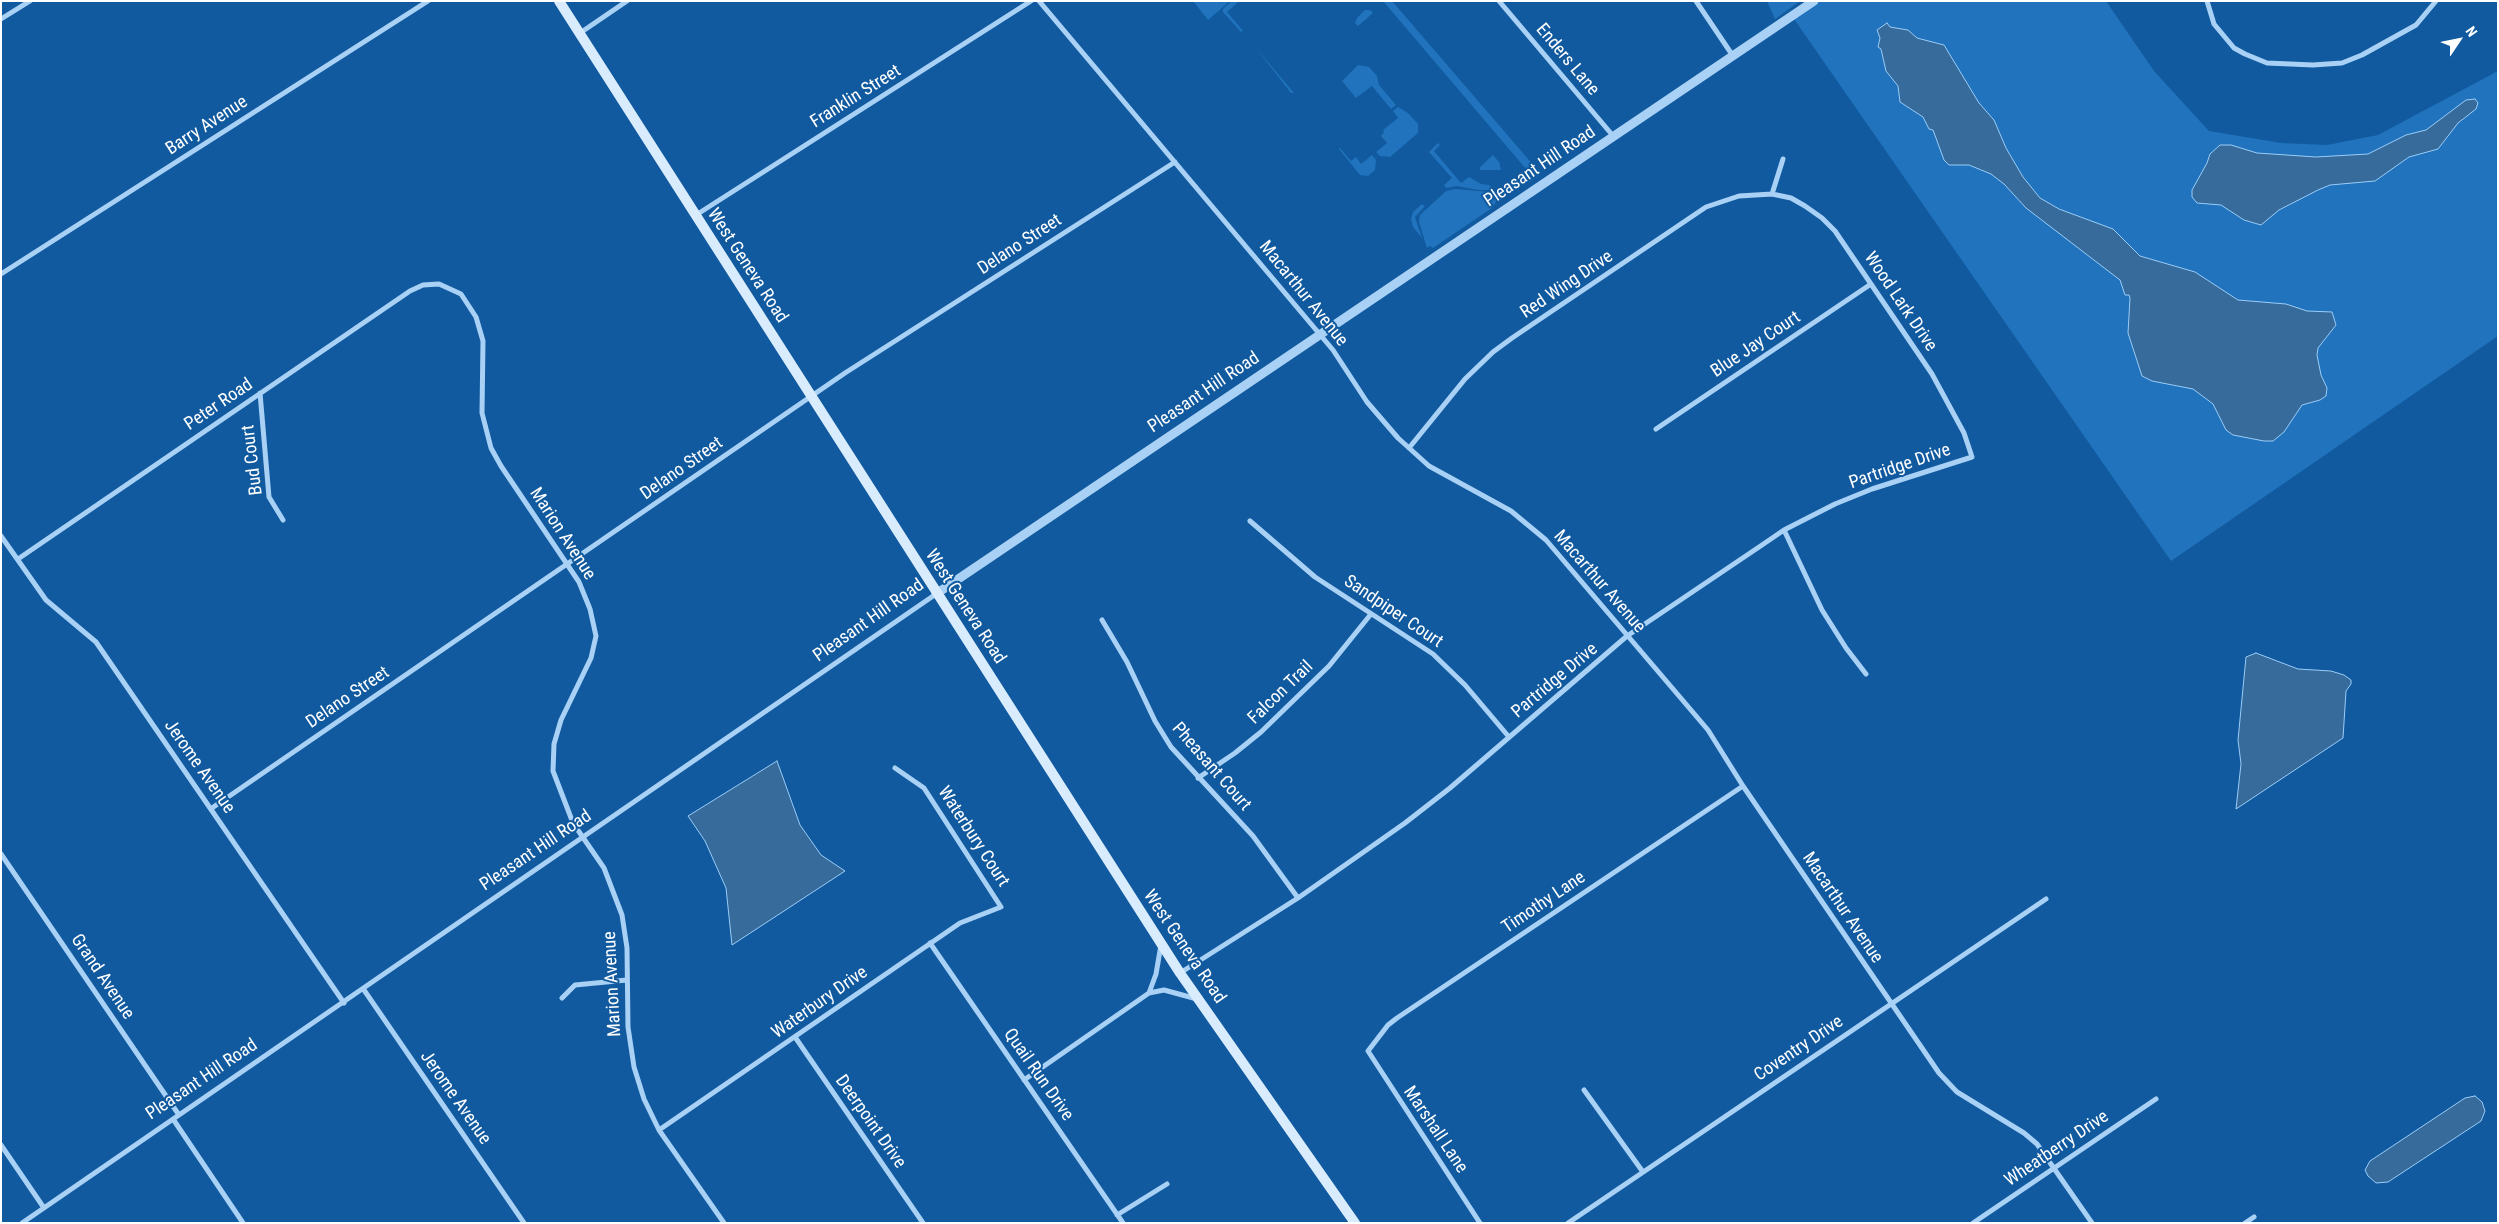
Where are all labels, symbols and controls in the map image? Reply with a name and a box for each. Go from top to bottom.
north arrow [2434,15,2484,65]
street label: Enders Lane [1531,20,1603,100]
text: N [2462,24,2480,40]
street label: Franklin Street [807,61,905,133]
street label: Barry Avenue [162,92,252,160]
street label: Pleasant Hill Road [1480,122,1600,212]
street label: West Geneva Road [702,205,792,327]
street label: Delano Street [974,210,1066,280]
street label: Macarthur Avenue [1254,237,1352,351]
street label: Red Wing Drive [1517,246,1617,324]
street label: Wood Lark Drive [1859,248,1941,356]
street label: Blue Jay Court [1707,307,1805,383]
street label: Pleasant Hill Road [1144,348,1264,438]
street label: Peter Road [181,374,257,436]
street label: Bud Court [238,424,268,496]
street label: Delano Street [637,433,727,505]
street label: Partridge Drive [1847,440,1953,494]
street label: Marion Avenue [524,484,600,584]
street label: Macarthur Avenue [1548,526,1650,638]
street label: West Geneva Road [920,546,1010,668]
street label: Sandpiper Court [1339,571,1447,653]
street label: Pleasant Hill Road [810,575,928,667]
street label: Partridge Drive [1508,639,1602,723]
street label: Falcon Trail [1244,657,1318,729]
street label: Delano Street [302,662,394,734]
street label: Jerome Avenue [159,716,239,818]
street label: Pheasant Court [1167,718,1255,816]
street label: Waterbury Court [933,783,1013,891]
street label: Pleasant Hill Road [476,806,596,896]
street label: Macarthur Avenue [1797,848,1887,968]
street label: Timothy Lane [1498,867,1590,939]
street label: West Geneva Road [1138,886,1230,1008]
street label: Grand Avenue [66,930,138,1024]
street label: Marion Avenue [599,931,627,1037]
street label: Waterbury Drive [768,962,872,1044]
street label: Coventry Drive [1751,1011,1847,1087]
street label: Quail Run Drive [998,1025,1078,1125]
street label: Pleasant Hill Road [142,1035,262,1125]
street label: Jerome Avenue [415,1047,495,1149]
street label: Deerpoint Drive [830,1071,910,1173]
street label: Marshall Lane [1398,1083,1472,1177]
street label: Wheatberry Drive [2001,1106,2113,1192]

